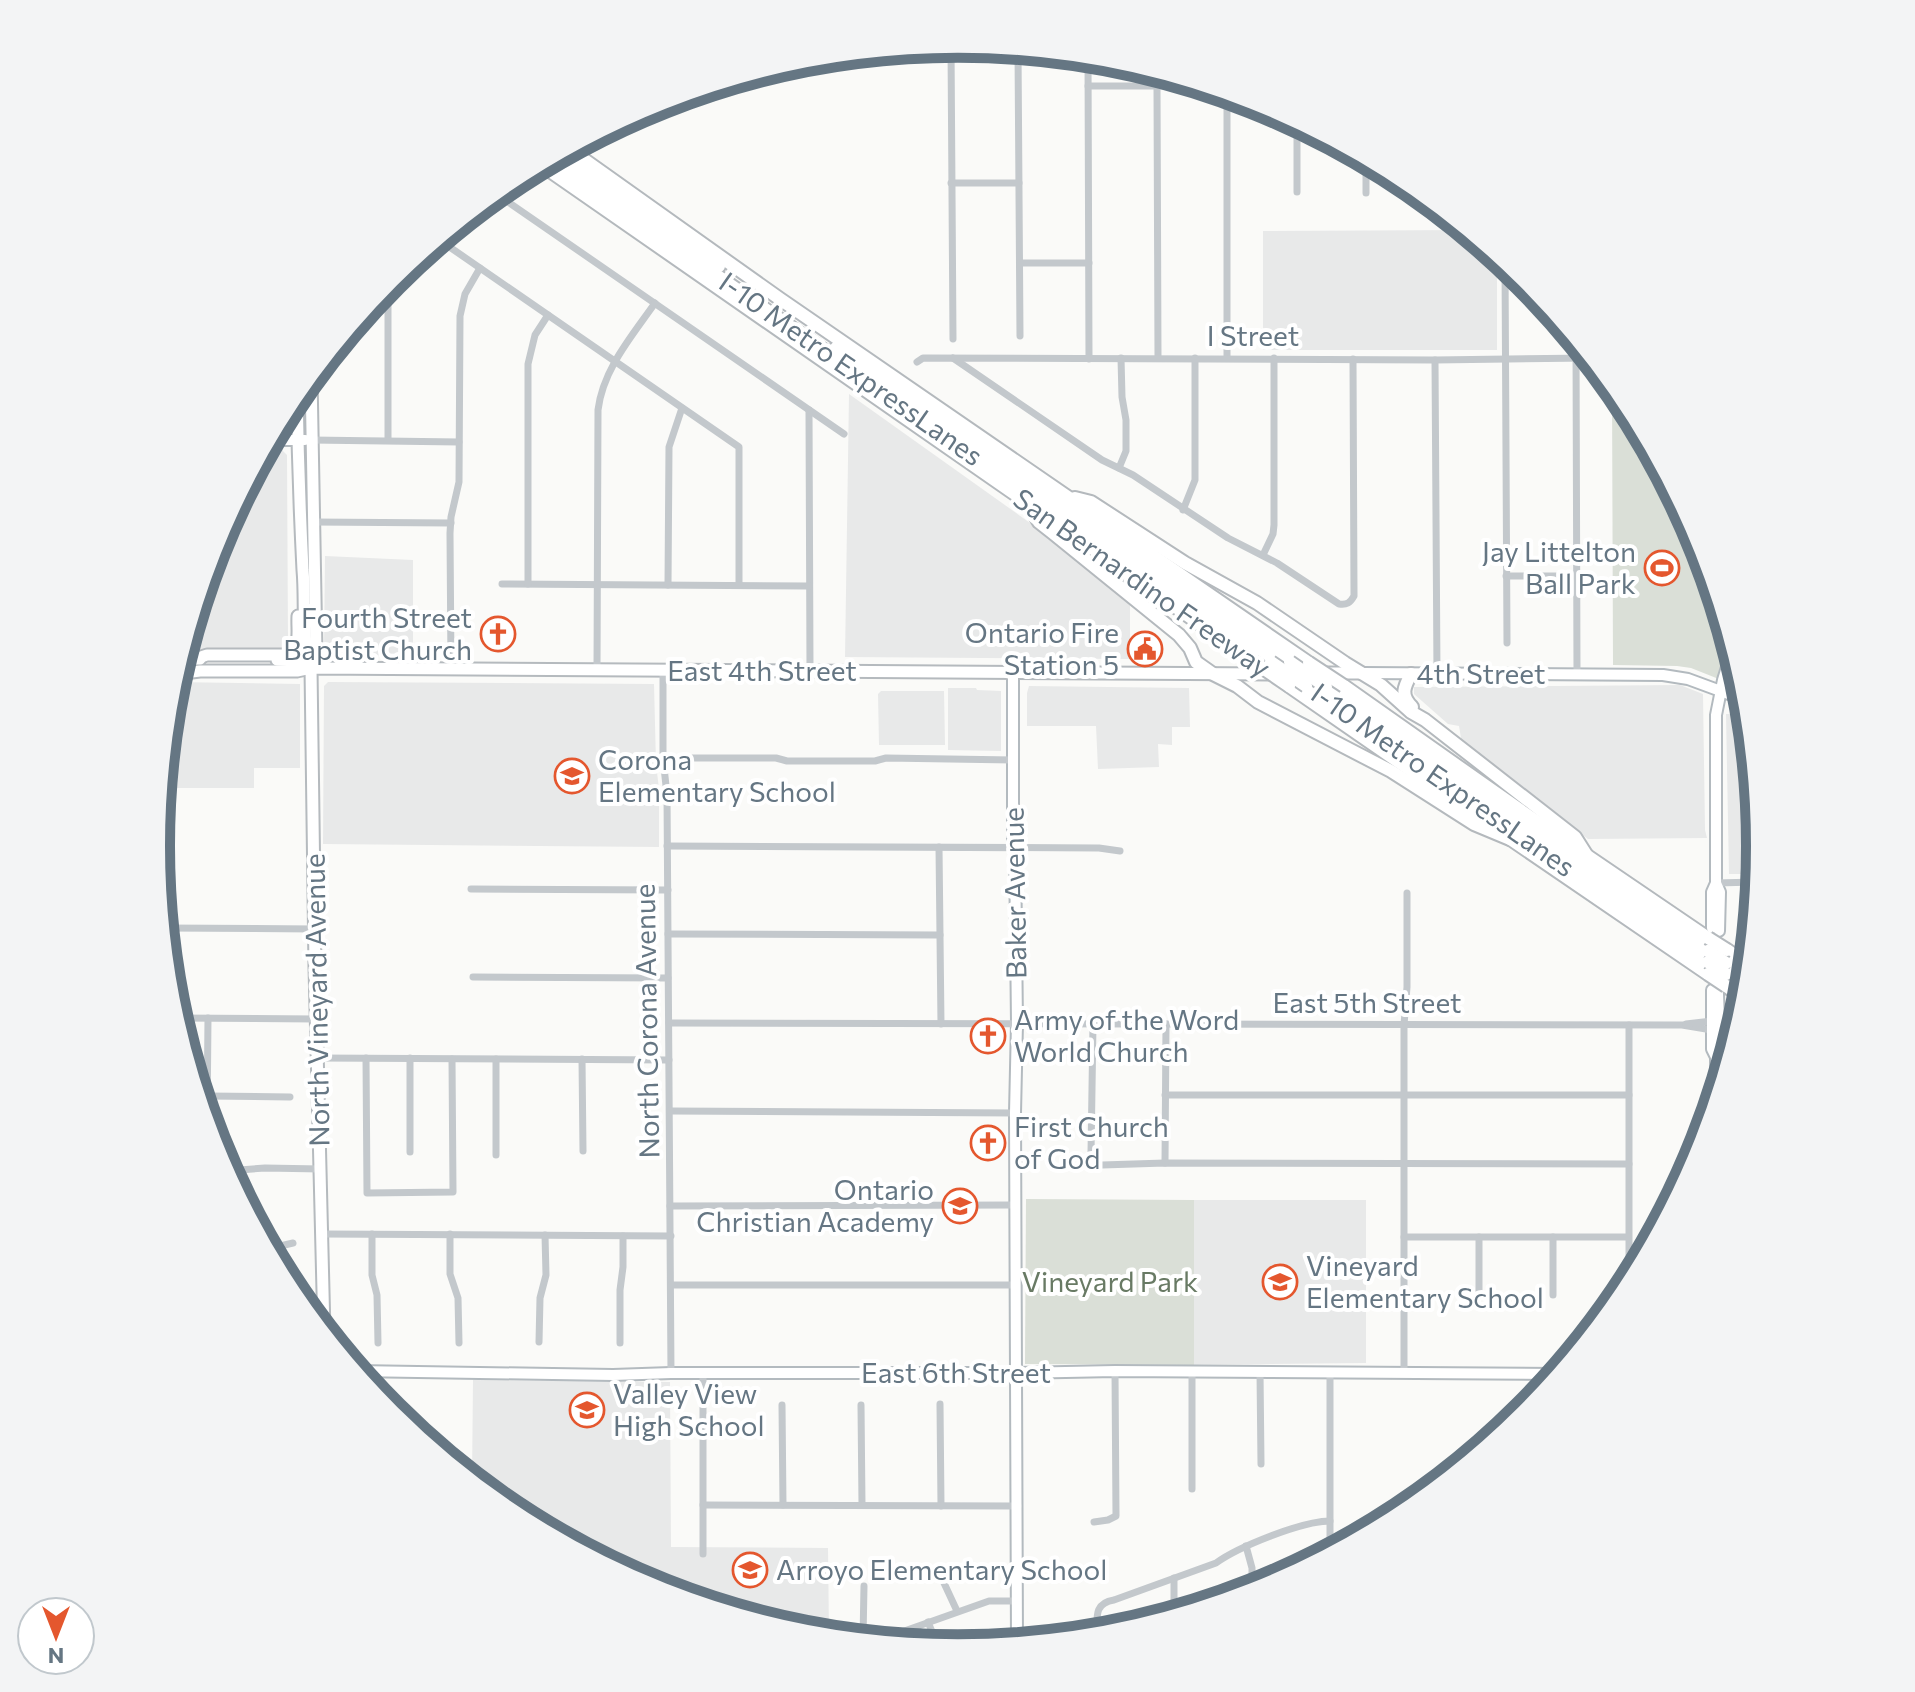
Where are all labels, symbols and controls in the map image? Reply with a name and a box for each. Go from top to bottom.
street label: I-10 Metro ExpressLanes [713,264,990,472]
street label: I Street [1207,318,1299,352]
street label: San Bernardino Freeway [1008,481,1278,684]
place label: Jay Littelton Ball Park [1482,534,1636,600]
sports icon: Jay Littelton Ball Park [1643,549,1681,587]
place label: Fourth Street Baptist Church [283,600,472,666]
church icon: Fourth Street Baptist Church [479,615,517,653]
place label: Ontario Fire Station 5 [965,615,1119,681]
public building icon: Ontario Fire Station 5 [1126,630,1164,668]
street label: East 4th Street [667,653,857,687]
street label: 4th Street [1417,656,1545,690]
street label: I-10 Metro ExpressLanes [1305,675,1582,883]
place label: Corona Elementary School [598,742,836,808]
school or university icon: Corona Elementary School [553,757,591,795]
street label: Baker Avenue [996,807,1032,979]
street label: North Vineyard Avenue [296,853,336,1147]
street label: North Corona Avenue [627,883,665,1159]
street label: East 5th Street [1273,985,1461,1019]
place label: Army of the Word World Church [1014,1002,1239,1068]
church icon: Army of the Word World Church [969,1017,1007,1055]
place label: First Church of God [1014,1109,1169,1175]
church icon: First Church of God [969,1124,1007,1162]
place label: Ontario Christian Academy [696,1172,934,1238]
school or university icon: Ontario Christian Academy [941,1187,979,1225]
place label: Vineyard Elementary School [1306,1248,1544,1314]
school or university icon: Vineyard Elementary School [1261,1263,1299,1301]
park label: Vineyard Park [1022,1264,1198,1298]
street label: East 6th Street [861,1355,1051,1389]
place label: Valley View High School [613,1376,765,1442]
school or university icon: Valley View High School [568,1391,606,1429]
school or university icon: Arroyo Elementary School [731,1551,769,1589]
place label: Arroyo Elementary School [776,1552,1107,1586]
north arrow [16,1596,96,1676]
text: N [48,1643,64,1670]

